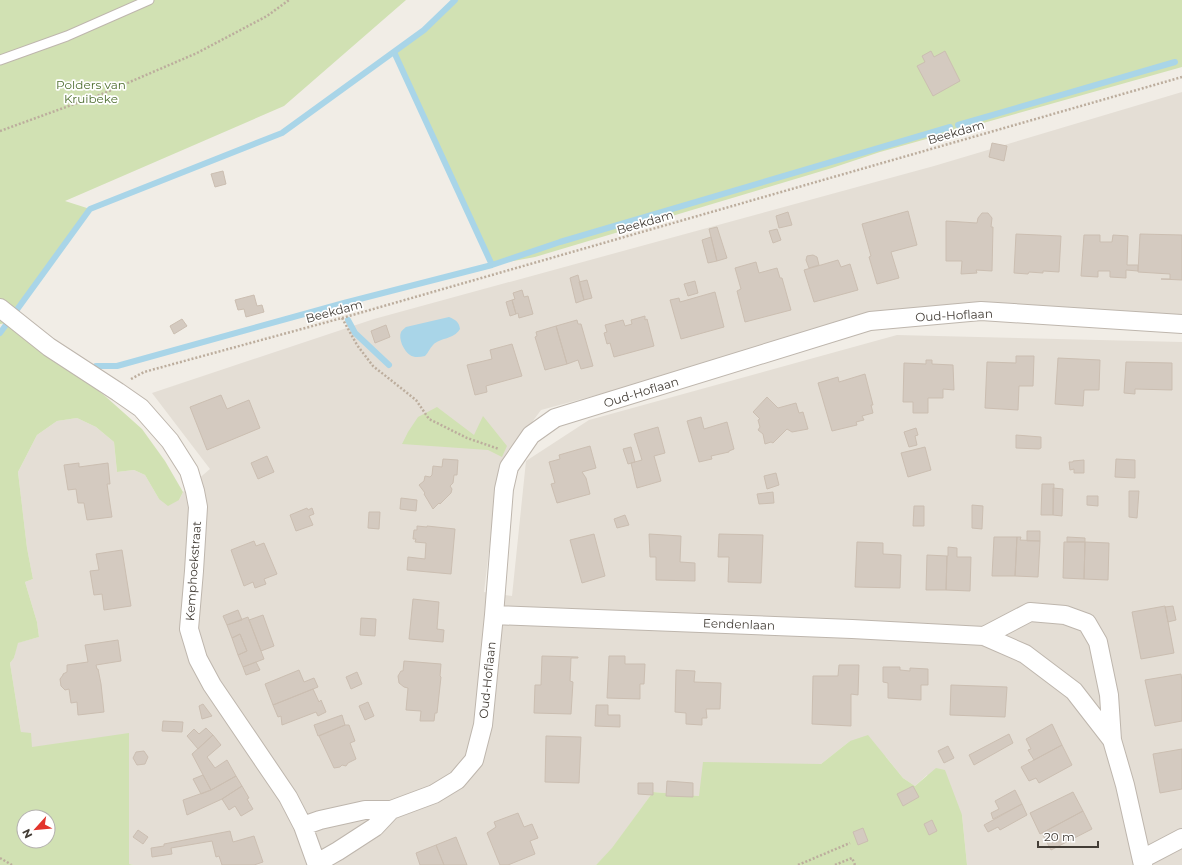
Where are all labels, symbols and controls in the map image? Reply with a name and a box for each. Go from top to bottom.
park label: Polders van Kruibeke [56,77,126,106]
street label: Beekdam [926,117,986,147]
street label: Beekdam [615,207,675,237]
street label: Beekdam [304,296,364,326]
street label: Oud-Hoflaan [915,305,993,325]
street label: Oud-Hoflaan [602,373,680,411]
street label: Kemphoekstraat [182,520,204,622]
street label: Eendenlaan [703,615,775,633]
street label: Oud-Hoflaan [475,641,499,719]
north arrow [16,809,56,849]
scale bar [1038,823,1098,849]
text: N [19,826,35,841]
text: 20 m [1044,829,1075,844]

